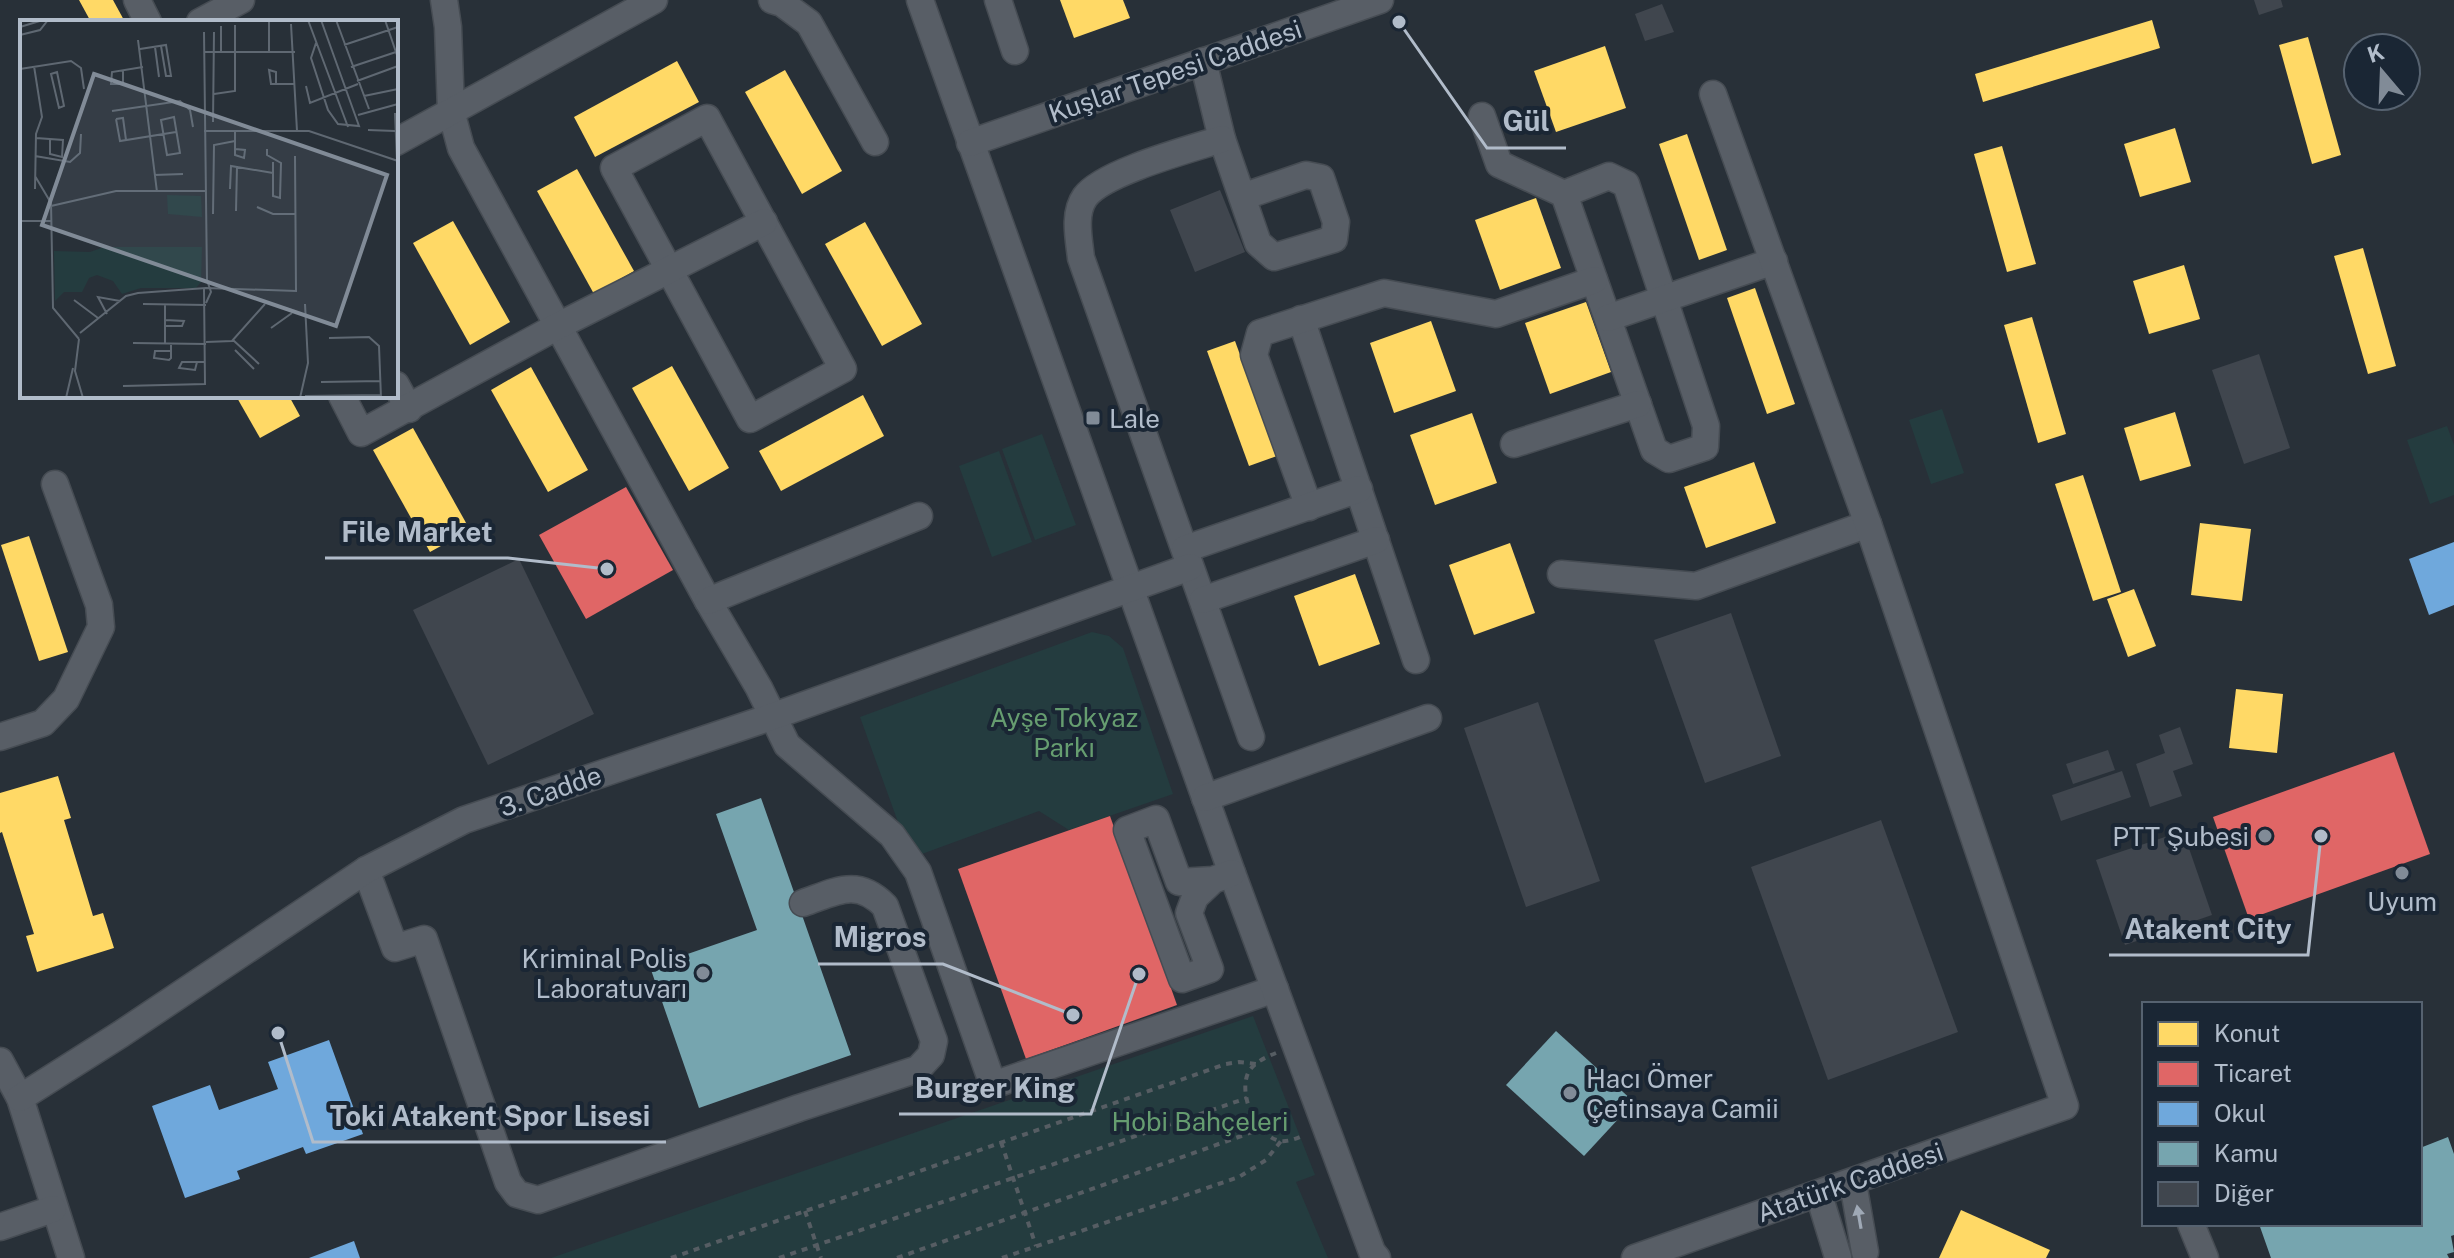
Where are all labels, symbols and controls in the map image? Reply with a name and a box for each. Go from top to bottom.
street label: Kuşlar Tepesi Caddesi [1044,13,1306,129]
inset map [20,20,398,398]
north arrow [2342,32,2422,112]
text: K [2364,38,2387,68]
callout: Gül [1487,96,1566,148]
text: Gül [1502,104,1550,137]
place label: Lale [1109,403,1160,434]
marker: Lale [1084,409,1102,427]
callout: File Market [325,506,508,558]
text: File Market [341,515,493,548]
park label: Ayşe Tokyaz Parkı [990,702,1138,763]
street label: 3. Cadde [495,759,605,823]
place label: PTT Şubesi [2112,821,2249,852]
marker: PTT Şubesi [2256,827,2274,845]
marker: Uyum [2393,864,2411,882]
place label: Uyum [2367,886,2437,917]
callout: Atakent City [2109,903,2308,955]
callout: Migros [818,912,943,964]
text: Atakent City [2124,912,2292,945]
text: Migros [834,920,927,953]
place label: Kriminal Polis Laboratuvarı [522,943,687,1004]
marker: Kriminal Polis Laboratuvarı [694,964,712,982]
legend [2142,1002,2422,1226]
text: Konut [2214,1019,2280,1047]
text: Ticaret [2214,1059,2292,1087]
callout: Burger King [899,1062,1091,1114]
place label: Hacı Ömer Çetinsaya Camii [1586,1063,1779,1124]
text: Burger King [915,1071,1075,1104]
marker: Hacı Ömer Çetinsaya Camii [1561,1084,1579,1102]
callout: Toki Atakent Spor Lisesi [313,1090,666,1142]
text: Toki Atakent Spor Lisesi [330,1099,650,1132]
text: Okul [2214,1099,2266,1127]
park label: Hobi Bahçeleri [1112,1106,1288,1137]
street label: Atatürk Caddesi [1753,1136,1947,1228]
text: Kamu [2214,1139,2278,1167]
text: Diğer [2214,1179,2274,1207]
one-way arrow [1852,1204,1864,1229]

